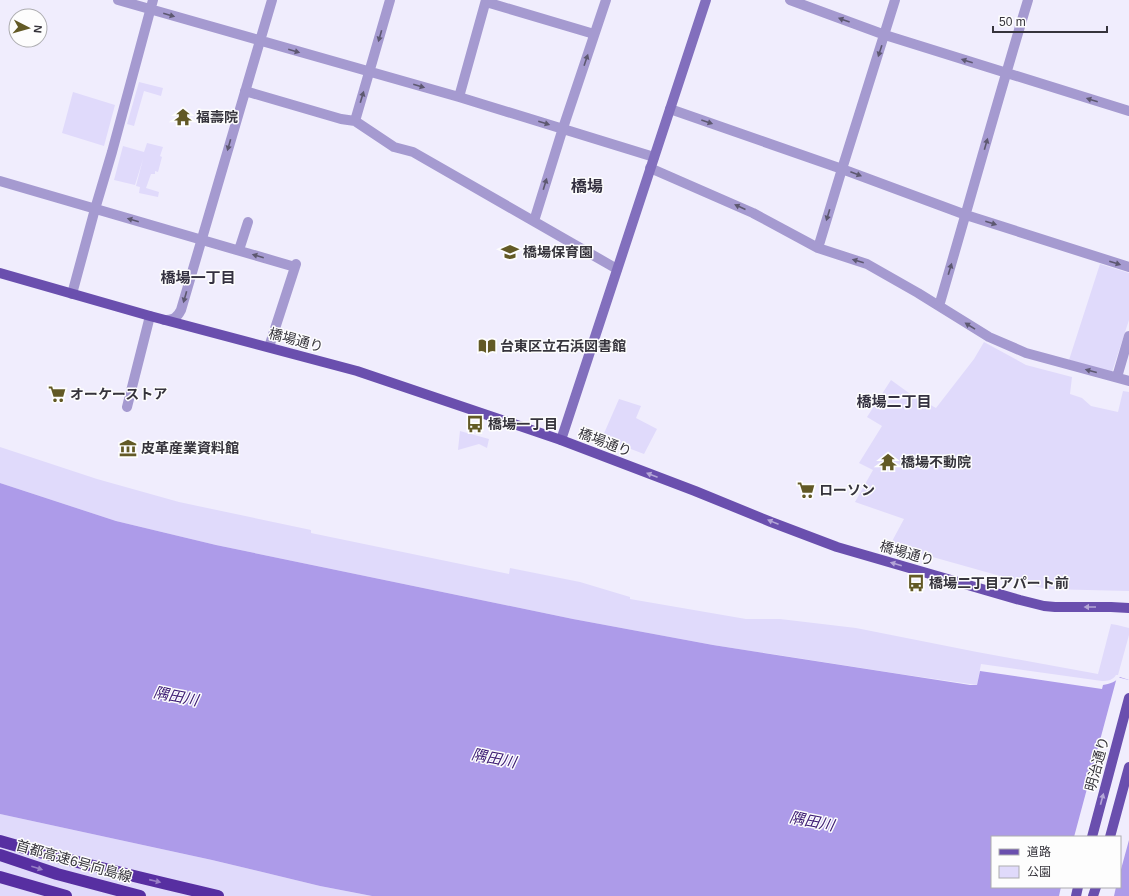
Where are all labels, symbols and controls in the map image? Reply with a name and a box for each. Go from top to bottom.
north arrow [8,8,48,48]
scale bar [993,8,1107,34]
one-way arrow [163,12,175,18]
text: 50 m [999,15,1026,29]
one-way arrow [838,17,850,23]
text: N [32,24,44,34]
one-way arrow [377,30,383,42]
one-way arrow [877,45,883,57]
one-way arrow [288,48,300,54]
one-way arrow [583,54,589,66]
one-way arrow [961,58,973,64]
one-way arrow [413,83,425,89]
one-way arrow [359,90,365,102]
one-way arrow [1085,97,1097,103]
temple icon: 福壽院 [173,107,193,127]
place label: 福壽院 [196,109,238,125]
one-way arrow [701,119,713,125]
one-way arrow [538,120,550,126]
one-way arrow [983,138,989,150]
one-way arrow [226,139,232,151]
one-way arrow [850,172,862,178]
one-way arrow [543,178,549,190]
district label: 橋場 [571,178,603,195]
one-way arrow [735,204,746,210]
one-way arrow [825,209,831,221]
one-way arrow [126,217,138,223]
one-way arrow [986,220,998,226]
school or university icon: 橋場保育園 [500,242,520,262]
place label: 橋場保育園 [523,244,593,260]
one-way arrow [251,253,263,259]
one-way arrow [852,258,864,264]
one-way arrow [1109,260,1121,266]
one-way arrow [947,262,953,274]
district label: 橋場一丁目 [160,269,236,286]
one-way arrow [182,291,188,303]
one-way arrow [964,322,976,329]
street label: 橋場通り [267,325,325,355]
library icon: 台東区立石浜図書館 [477,336,497,356]
place label: 台東区立石浜図書館 [500,338,626,354]
one-way arrow [1085,367,1098,373]
supermarket icon: オーケーストア [47,384,67,404]
place label: オーケーストア [70,386,167,402]
district label: 橋場二丁目 [856,393,932,410]
bus stop icon: 橋場一丁目 [465,414,485,434]
place label: 橋場一丁目 [488,416,558,432]
street label: 橋場通り [576,424,634,460]
museum icon: 皮革産業資料館 [118,438,138,458]
place label: 皮革産業資料館 [141,440,239,456]
temple icon: 橋場不動院 [878,452,898,472]
place label: 橋場不動院 [901,454,971,470]
one-way arrow [646,471,658,477]
supermarket icon: ローソン [796,480,816,500]
place label: ローソン [819,482,875,498]
one-way arrow [766,519,778,525]
street label: 橋場通り [878,538,936,568]
one-way arrow [890,561,902,567]
bus stop icon: 橋場二丁目アパート前 [906,573,926,593]
place label: 橋場二丁目アパート前 [929,575,1069,591]
one-way arrow [1083,604,1096,610]
water label: 隅田川 [152,683,202,709]
street label: 明治通り [1082,735,1112,793]
water label: 隅田川 [470,745,520,771]
one-way arrow [1099,793,1105,805]
water label: 隅田川 [788,808,838,834]
legend [991,836,1121,888]
street label: 首都高速6号向島線 [14,837,134,885]
text: 道路 [1027,845,1051,859]
one-way arrow [31,865,43,871]
text: 公園 [1027,865,1051,879]
one-way arrow [149,878,161,884]

